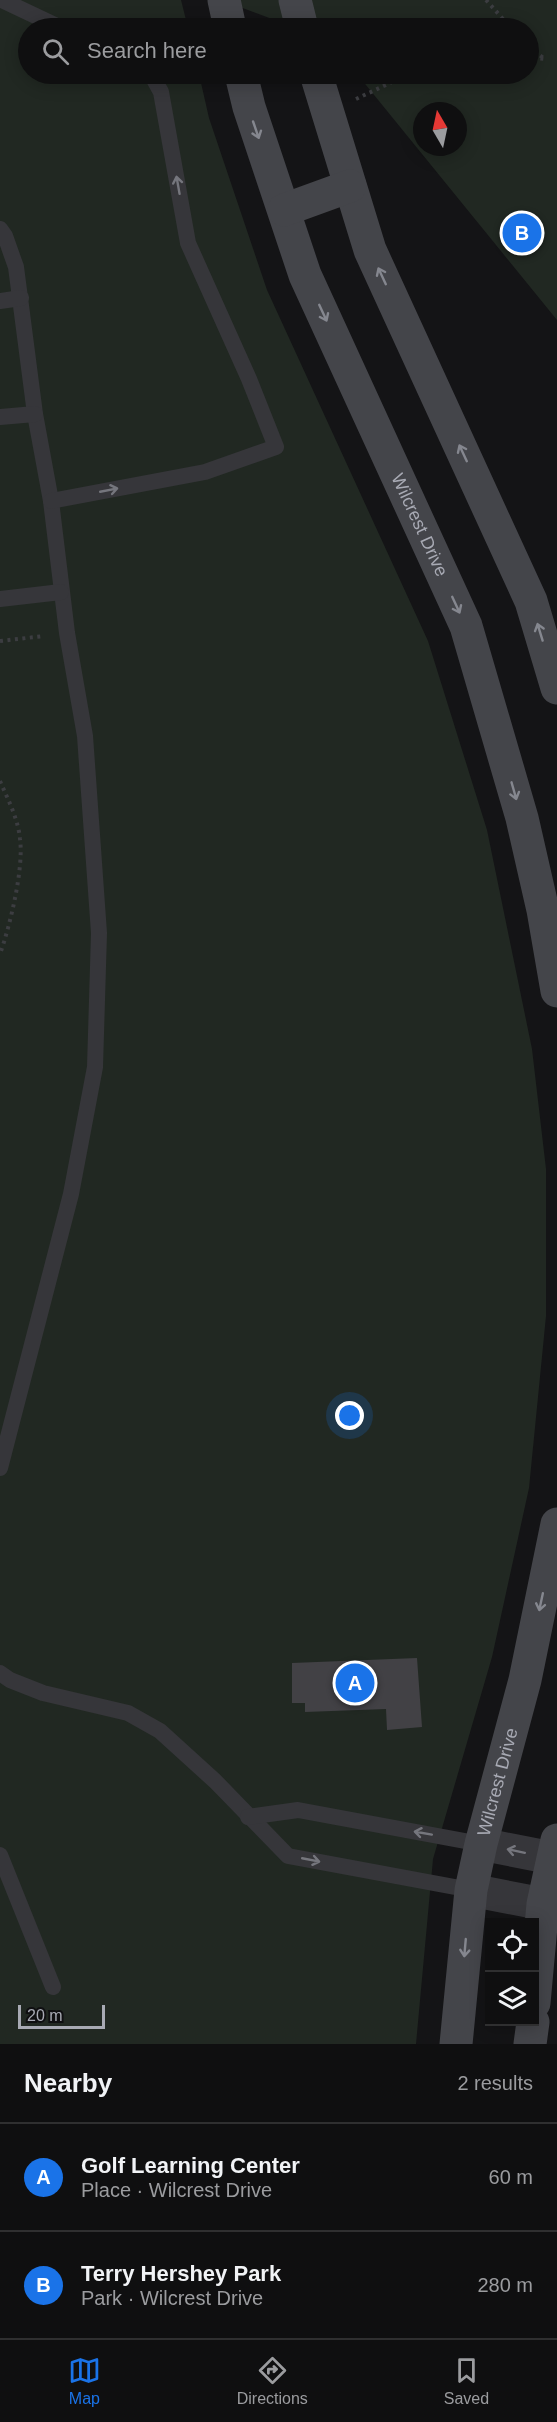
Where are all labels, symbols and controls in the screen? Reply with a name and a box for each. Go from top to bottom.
search box [18,18,539,84]
icon: search [39,35,72,68]
text: Search here [87,38,207,63]
north arrow [413,102,467,156]
one-way arrow [252,120,263,139]
one-way arrow [172,176,183,196]
pin: B [502,210,542,256]
one-way arrow [376,267,388,285]
one-way arrow [318,304,329,322]
one-way arrow [457,444,469,462]
street label: Wilcrest Drive [387,470,452,580]
one-way arrow [98,484,118,495]
one-way arrow [451,595,463,613]
one-way arrow [534,623,545,642]
one-way arrow [509,781,520,800]
your location [335,1401,364,1430]
one-way arrow [535,1592,546,1611]
pin: A [336,1660,374,1706]
street label: Wilcrest Drive [474,1726,522,1838]
one-way arrow [414,1827,433,1838]
one-way arrow [507,1845,527,1856]
one-way arrow [301,1855,320,1866]
map controls [485,1918,539,2026]
button: locate [485,1918,539,1972]
one-way arrow [459,1938,470,1958]
button: layers [485,1972,539,2026]
scale bar [18,2002,105,2030]
text: 20 m [27,2007,63,2024]
text: Nearby [24,2068,112,2098]
text: 2 results [457,2072,533,2094]
text: Golf Learning Center [81,2153,300,2178]
text: A [36,2166,51,2188]
text: 60 m [489,2166,533,2188]
text: Place · Wilcrest Drive [81,2179,272,2201]
text: Terry Hershey Park [81,2261,281,2286]
text: B [36,2274,51,2296]
text: 280 m [477,2274,533,2296]
text: Park · Wilcrest Drive [81,2287,263,2309]
tab: Map [68,2354,101,2408]
tab: Directions [237,2354,308,2408]
tab: Saved [444,2354,489,2408]

